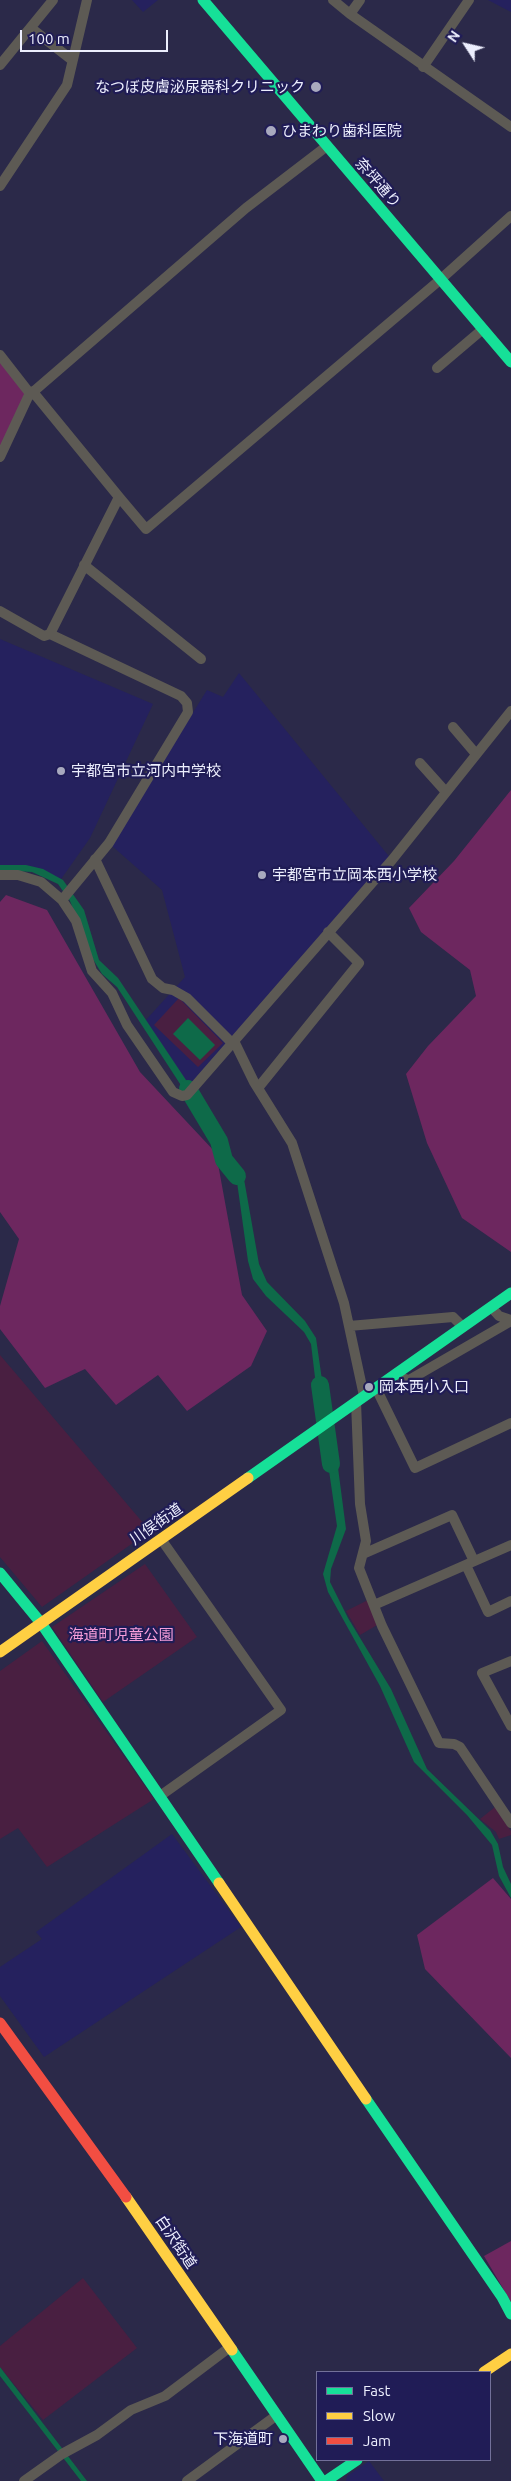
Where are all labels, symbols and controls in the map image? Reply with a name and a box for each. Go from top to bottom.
scale bar [22,20,170,52]
north arrow [441,20,491,70]
text: N [444,28,463,45]
text: 100 m [28,30,70,47]
place label: なつぼ皮膚泌尿器科クリニック [95,78,305,96]
marker: なつぼ皮膚泌尿器科クリニック [309,80,323,94]
place label: ひまわり歯科医院 [282,122,402,140]
marker: ひまわり歯科医院 [264,124,278,138]
street label: 奈坪通り [352,154,404,212]
place label: 宇都宮市立河内中学校 [71,762,221,780]
marker: 宇都宮市立河内中学校 [55,765,67,777]
place label: 宇都宮市立岡本西小学校 [272,866,437,884]
marker: 宇都宮市立岡本西小学校 [256,869,268,881]
place label: 岡本西小入口 [379,1378,469,1396]
marker: 岡本西小入口 [363,1381,375,1393]
street label: 川俣街道 [126,1499,186,1549]
park label: 海道町児童公園 [69,1626,173,1644]
street label: 白沢街道 [152,2212,200,2272]
legend [316,2371,491,2461]
text: Fast [363,2382,390,2399]
text: Slow [363,2407,395,2424]
place label: 下海道町 [213,2430,273,2448]
text: Jam [363,2432,391,2449]
marker: 下海道町 [277,2433,289,2445]

